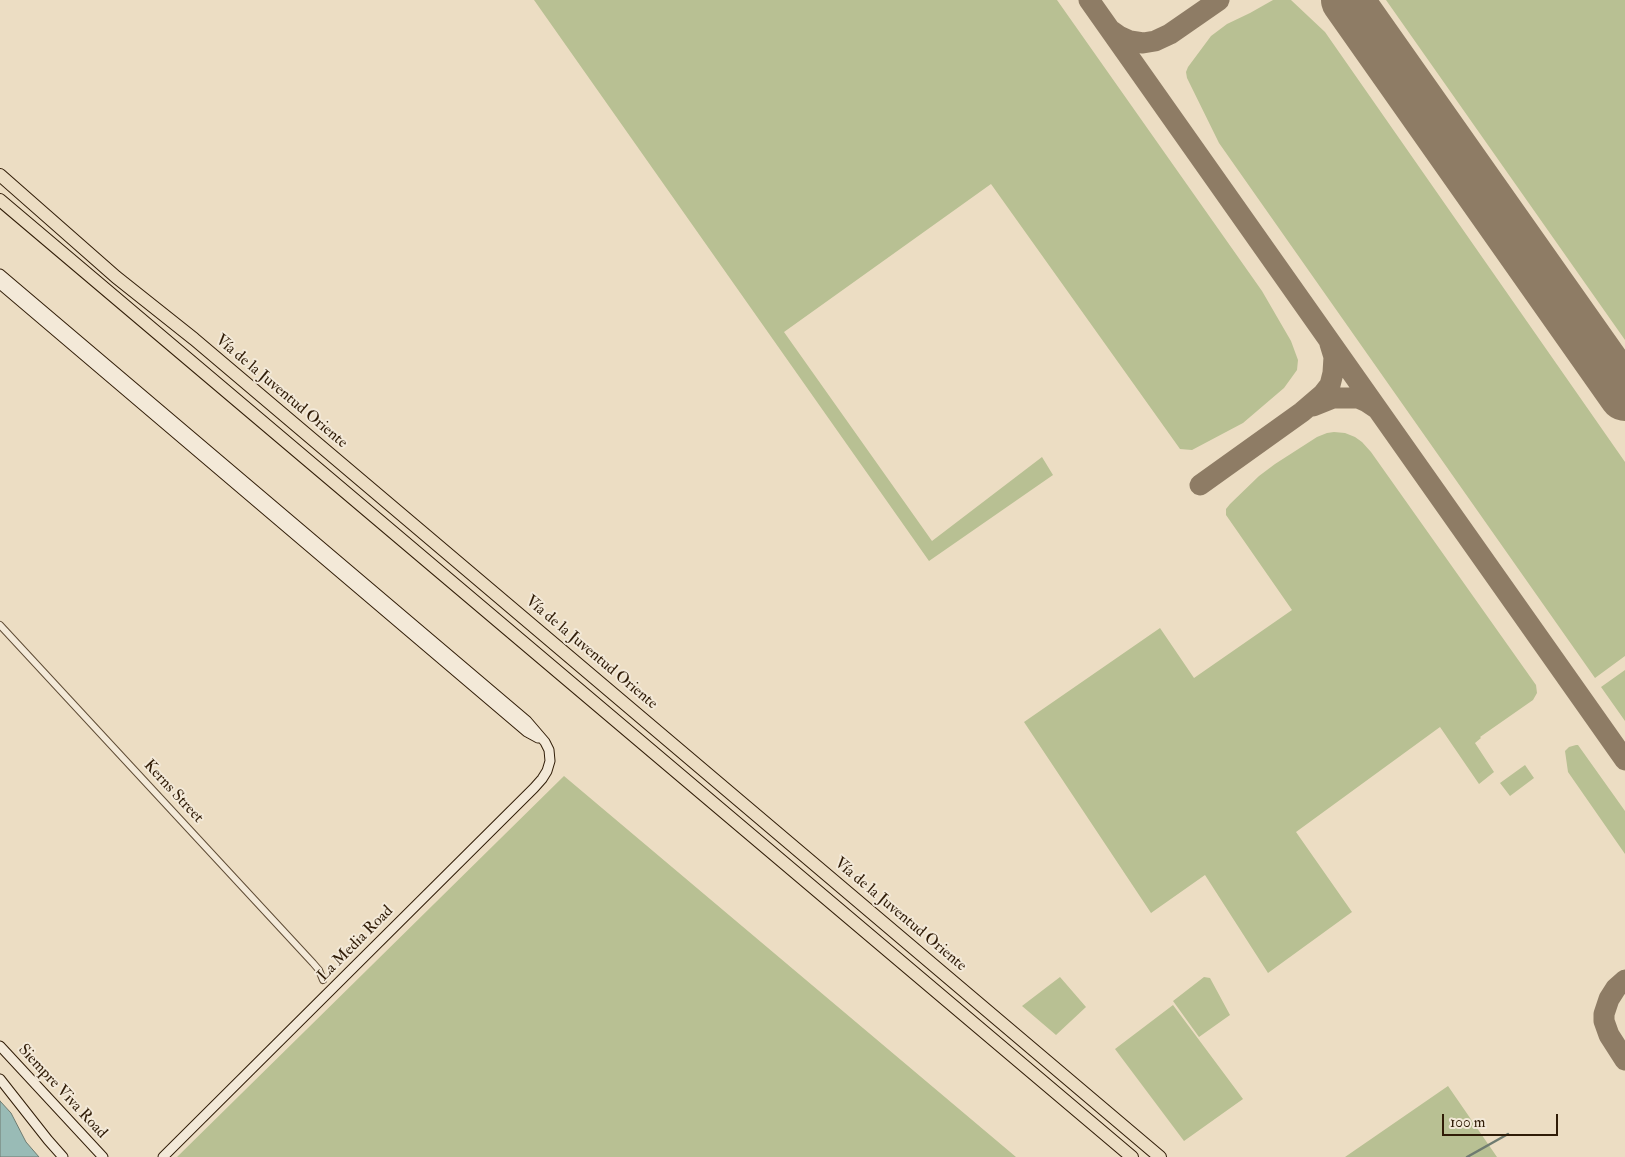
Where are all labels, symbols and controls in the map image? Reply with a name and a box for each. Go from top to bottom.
street label: Vía de la Juventud Oriente [211,331,351,453]
street label: Vía de la Juventud Oriente [521,592,661,714]
street label: Kerns Street [139,756,207,828]
street label: Vía de la Juventud Oriente [830,854,970,976]
street label: La Media Road [314,902,398,986]
street label: Siempre Viva Road [13,1041,111,1143]
scale bar [1445,1104,1561,1136]
text: 100 m [1450,1113,1485,1132]

